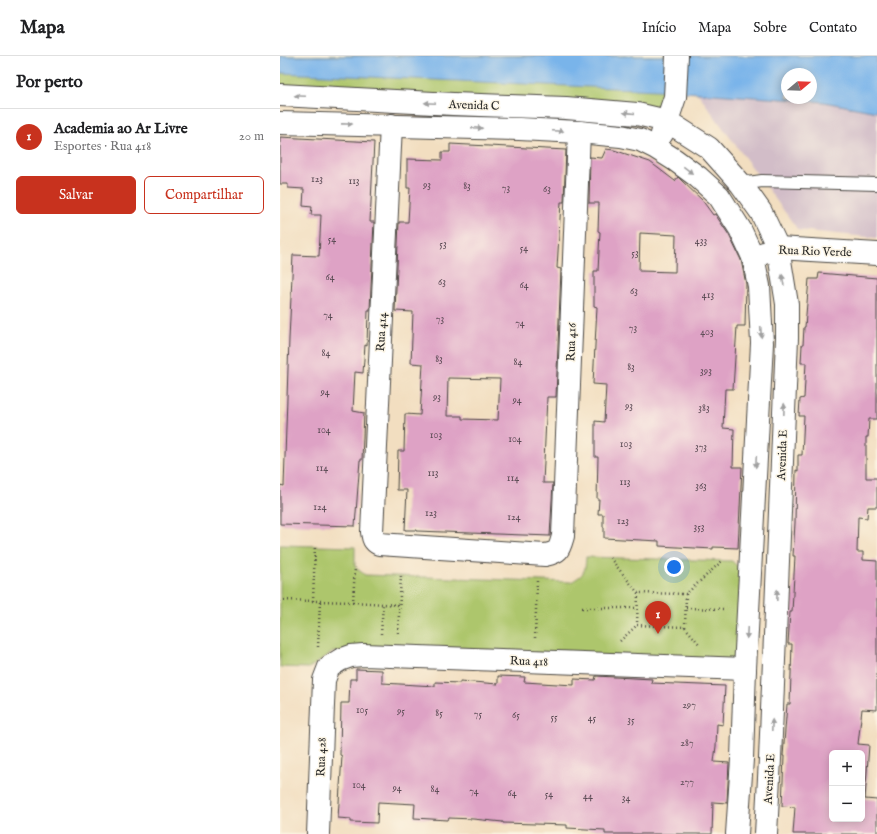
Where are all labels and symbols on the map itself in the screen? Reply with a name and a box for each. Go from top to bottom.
north arrow [781,68,817,104]
one-way arrow [294,93,306,100]
street label: Avenida C [447,97,500,114]
one-way arrow [424,99,436,106]
one-way arrow [623,110,635,116]
one-way arrow [341,121,354,127]
one-way arrow [471,125,484,131]
one-way arrow [552,128,564,135]
one-way arrow [683,165,694,174]
house number: 123 [311,173,323,186]
house number: 113 [348,175,360,188]
house number: 93 [422,179,431,192]
house number: 83 [463,180,471,193]
house number: 73 [502,182,510,195]
house number: 63 [543,183,551,196]
house number: 54 [328,233,336,246]
house number: 433 [695,235,707,248]
house number: 53 [439,238,447,251]
house number: 54 [520,242,528,255]
street label: Rua Rio Verde [778,243,852,260]
house number: 53 [631,247,639,260]
house number: 64 [325,271,335,284]
one-way arrow [780,274,786,286]
house number: 63 [438,276,446,289]
house number: 64 [519,279,529,292]
house number: 63 [630,285,638,298]
house number: 413 [702,289,714,302]
house number: 74 [323,309,333,322]
street label: Rua 414 [373,312,390,352]
house number: 73 [436,313,444,326]
house number: 74 [515,317,525,330]
street label: Rua 416 [563,322,580,362]
house number: 73 [629,322,637,335]
house number: 403 [700,326,714,339]
one-way arrow [758,326,765,338]
house number: 84 [322,347,331,360]
house number: 83 [435,353,443,366]
house number: 84 [514,356,523,369]
house number: 83 [627,361,635,374]
house number: 393 [700,365,712,378]
house number: 94 [319,386,330,399]
house number: 93 [432,391,441,404]
house number: 94 [511,394,522,407]
house number: 93 [624,400,633,413]
house number: 383 [698,402,710,415]
one-way arrow [781,402,787,415]
house number: 104 [317,424,331,437]
house number: 103 [430,429,442,442]
street label: Avenida E [774,429,791,482]
house number: 104 [508,433,522,446]
house number: 103 [620,438,632,451]
house number: 373 [695,441,707,454]
one-way arrow [752,456,759,468]
house number: 114 [316,462,328,475]
house number: 113 [427,467,439,480]
house number: 114 [507,472,519,485]
house number: 113 [619,476,631,489]
house number: 363 [695,480,707,493]
house number: 124 [313,501,327,514]
house number: 123 [425,507,437,520]
house number: 124 [507,511,521,524]
house number: 123 [617,515,629,528]
house number: 353 [693,521,705,534]
your location [664,557,684,577]
one-way arrow [773,589,780,601]
pin: 1 [645,601,671,634]
one-way arrow [743,627,750,639]
street label: Rua 418 [510,653,549,670]
house number: 297 [682,699,696,712]
house number: 105 [356,704,368,717]
house number: 95 [396,705,405,718]
house number: 85 [435,707,443,720]
house number: 75 [474,708,483,721]
house number: 65 [512,709,520,722]
house number: 55 [550,711,558,724]
house number: 45 [588,712,597,725]
house number: 35 [627,714,635,727]
one-way arrow [768,719,775,731]
street label: Rua 428 [313,737,330,777]
house number: 287 [680,737,694,750]
street label: Avenida E [761,753,778,806]
house number: 277 [680,776,694,789]
house number: 104 [352,779,366,792]
house number: 94 [391,782,402,795]
house number: 84 [431,783,440,796]
house number: 74 [469,785,479,798]
house number: 64 [507,787,517,800]
house number: 54 [545,788,553,801]
house number: 44 [583,790,593,803]
house number: 34 [622,792,630,805]

